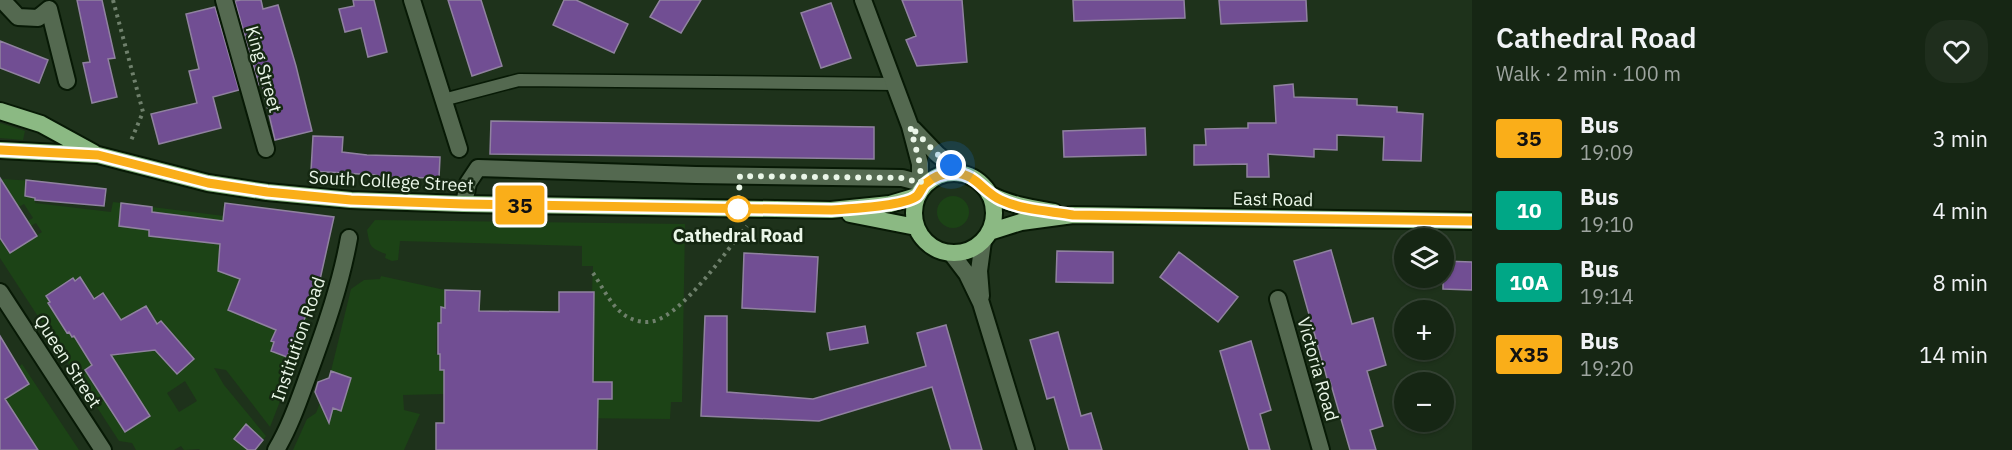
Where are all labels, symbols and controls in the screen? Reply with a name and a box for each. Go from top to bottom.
text: Cathedral Road [1496,19,1696,56]
button: heart [1925,20,1988,83]
street label: King Street [241,23,287,115]
text: Walk · 2 min · 100 m [1496,60,1681,87]
text: Bus [1580,110,1619,139]
text: 35 [1516,124,1542,152]
text: 3 min [1932,124,1988,153]
text: 19:09 [1580,139,1634,166]
your location [936,150,966,180]
street label: South College Street [308,165,474,197]
text: Bus [1580,182,1619,211]
line badge: 35 [493,186,547,224]
street label: East Road [1232,187,1314,211]
text: 35 [507,191,533,219]
marker: Cathedral Road [725,196,751,222]
text: 10 [1516,196,1542,224]
text: 4 min [1932,196,1988,225]
text: 19:10 [1580,211,1634,238]
place label: Cathedral Road [673,224,803,247]
map controls [1394,228,1454,432]
button: layers [1394,228,1454,288]
text: Bus [1580,254,1619,283]
text: 10A [1509,268,1549,296]
text: 8 min [1932,268,1988,297]
street label: Institution Road [266,274,330,404]
text: 19:14 [1580,283,1634,310]
button: + [1394,300,1454,360]
street label: Queen Street [29,310,107,412]
street label: Victoria Road [1292,314,1344,424]
text: Bus [1580,326,1619,355]
text: X35 [1509,340,1549,368]
text: 14 min [1919,340,1988,369]
text: 19:20 [1580,355,1634,382]
button: − [1394,372,1454,432]

